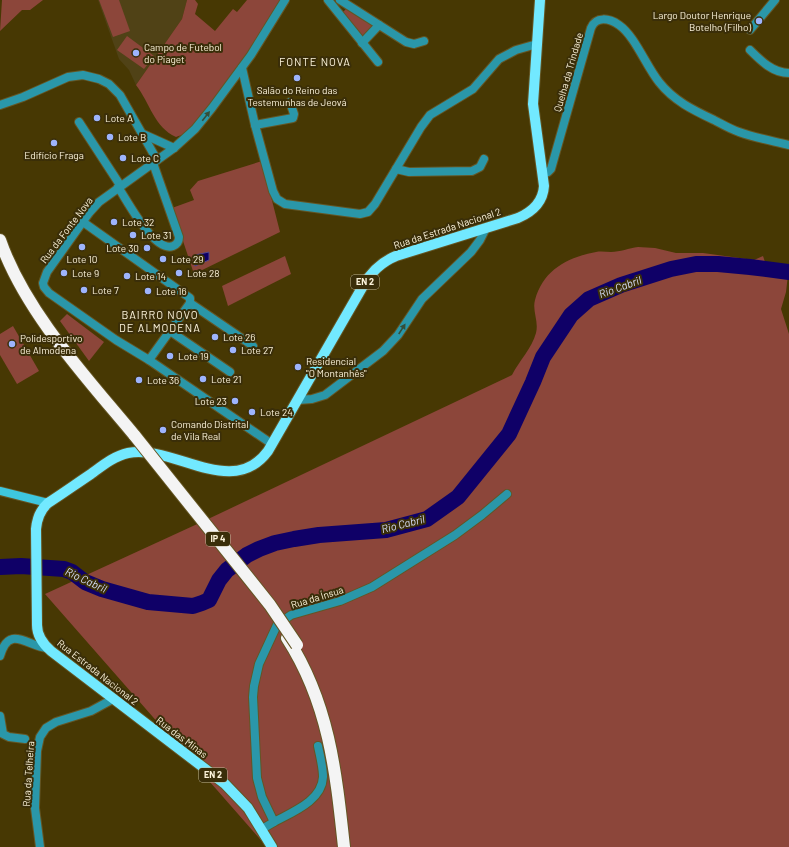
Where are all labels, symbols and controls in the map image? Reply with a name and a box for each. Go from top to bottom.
place label: Largo Doutor Henrique Botelho (Filho) [653,9,751,33]
marker: Largo Doutor Henrique Botelho (Filho) [754,16,764,26]
street label: Quelha da Trindade [551,31,585,113]
place label: Campo de Futebol do Piaget [144,41,222,65]
marker: Campo de Futebol do Piaget [131,48,141,58]
district label: FONTE NOVA [279,55,351,68]
marker: Salão do Reino das Testemunhas de Jeová [292,73,302,83]
place label: Salão do Reino das Testemunhas de Jeová [247,84,347,108]
one-way arrow [201,111,210,122]
place label: Lote A [105,112,133,124]
marker: Lote A [92,113,102,123]
place label: Lote B [118,131,146,143]
marker: Lote B [105,132,115,142]
marker: Edifício Fraga [49,138,59,148]
place label: Edifício Fraga [24,149,84,161]
place label: Lote C [131,152,159,164]
marker: Lote C [118,153,128,163]
street label: Rua da Fonte Nova [37,194,95,266]
street label: Rua da Estrada Nacional 2 [392,205,502,251]
place label: Lote 32 [122,216,154,228]
marker: Lote 32 [109,217,119,227]
place label: Lote 31 [141,229,171,241]
marker: Lote 31 [128,230,138,240]
marker: Lote 10 [77,242,87,252]
place label: Lote 30 [106,242,139,254]
marker: Lote 30 [142,243,152,253]
place label: Lote 10 [66,253,98,265]
place label: Lote 29 [171,253,203,265]
marker: Lote 29 [158,254,168,264]
place label: Lote 9 [72,267,99,279]
place label: Lote 28 [187,267,219,279]
marker: Lote 9 [59,268,69,278]
marker: Lote 28 [174,268,184,278]
place label: Lote 14 [135,270,166,282]
marker: Lote 14 [122,271,132,281]
water label: Rio Cabril [597,273,643,300]
road number: EN 2 [351,275,379,289]
place label: Lote 7 [92,284,119,296]
marker: Lote 7 [79,285,89,295]
place label: Lote 16 [156,285,187,297]
marker: Lote 16 [143,286,153,296]
district label: BAIRRO NOVO DE ALMODENA [119,308,201,334]
one-way arrow [398,323,405,335]
place label: Lote 26 [223,331,255,343]
place label: Polidesportivo de Almodena [20,332,82,356]
marker: Lote 26 [210,332,220,342]
marker: Polidesportivo de Almodena [7,339,17,349]
place label: Lote 27 [241,344,273,356]
marker: Lote 27 [228,345,238,355]
place label: Lote 19 [178,350,209,362]
marker: Lote 19 [165,351,175,361]
place label: Residencial "O Montanhês" [306,355,367,379]
marker: Residencial "O Montanhês" [293,362,303,372]
place label: Lote 21 [211,373,242,385]
place label: Lote 36 [147,374,179,386]
marker: Lote 21 [198,374,208,384]
marker: Lote 36 [134,375,144,385]
place label: Lote 23 [195,395,227,407]
marker: Lote 23 [230,396,240,406]
place label: Lote 24 [260,406,293,418]
marker: Lote 24 [247,407,257,417]
place label: Comando Distrital de Vila Real [171,418,249,442]
marker: Comando Distrital de Vila Real [158,425,168,435]
water label: Rio Cabril [380,512,426,535]
road number: IP 4 [206,532,230,546]
water label: Rio Cabril [63,564,110,595]
street label: Rua da Ínsua [289,583,345,611]
street label: Rua Estrada Nacional 2 [55,637,141,707]
street label: Rua das Minas [154,714,210,760]
street label: Rua da Telheira [20,741,36,807]
road number: EN 2 [199,768,227,782]

